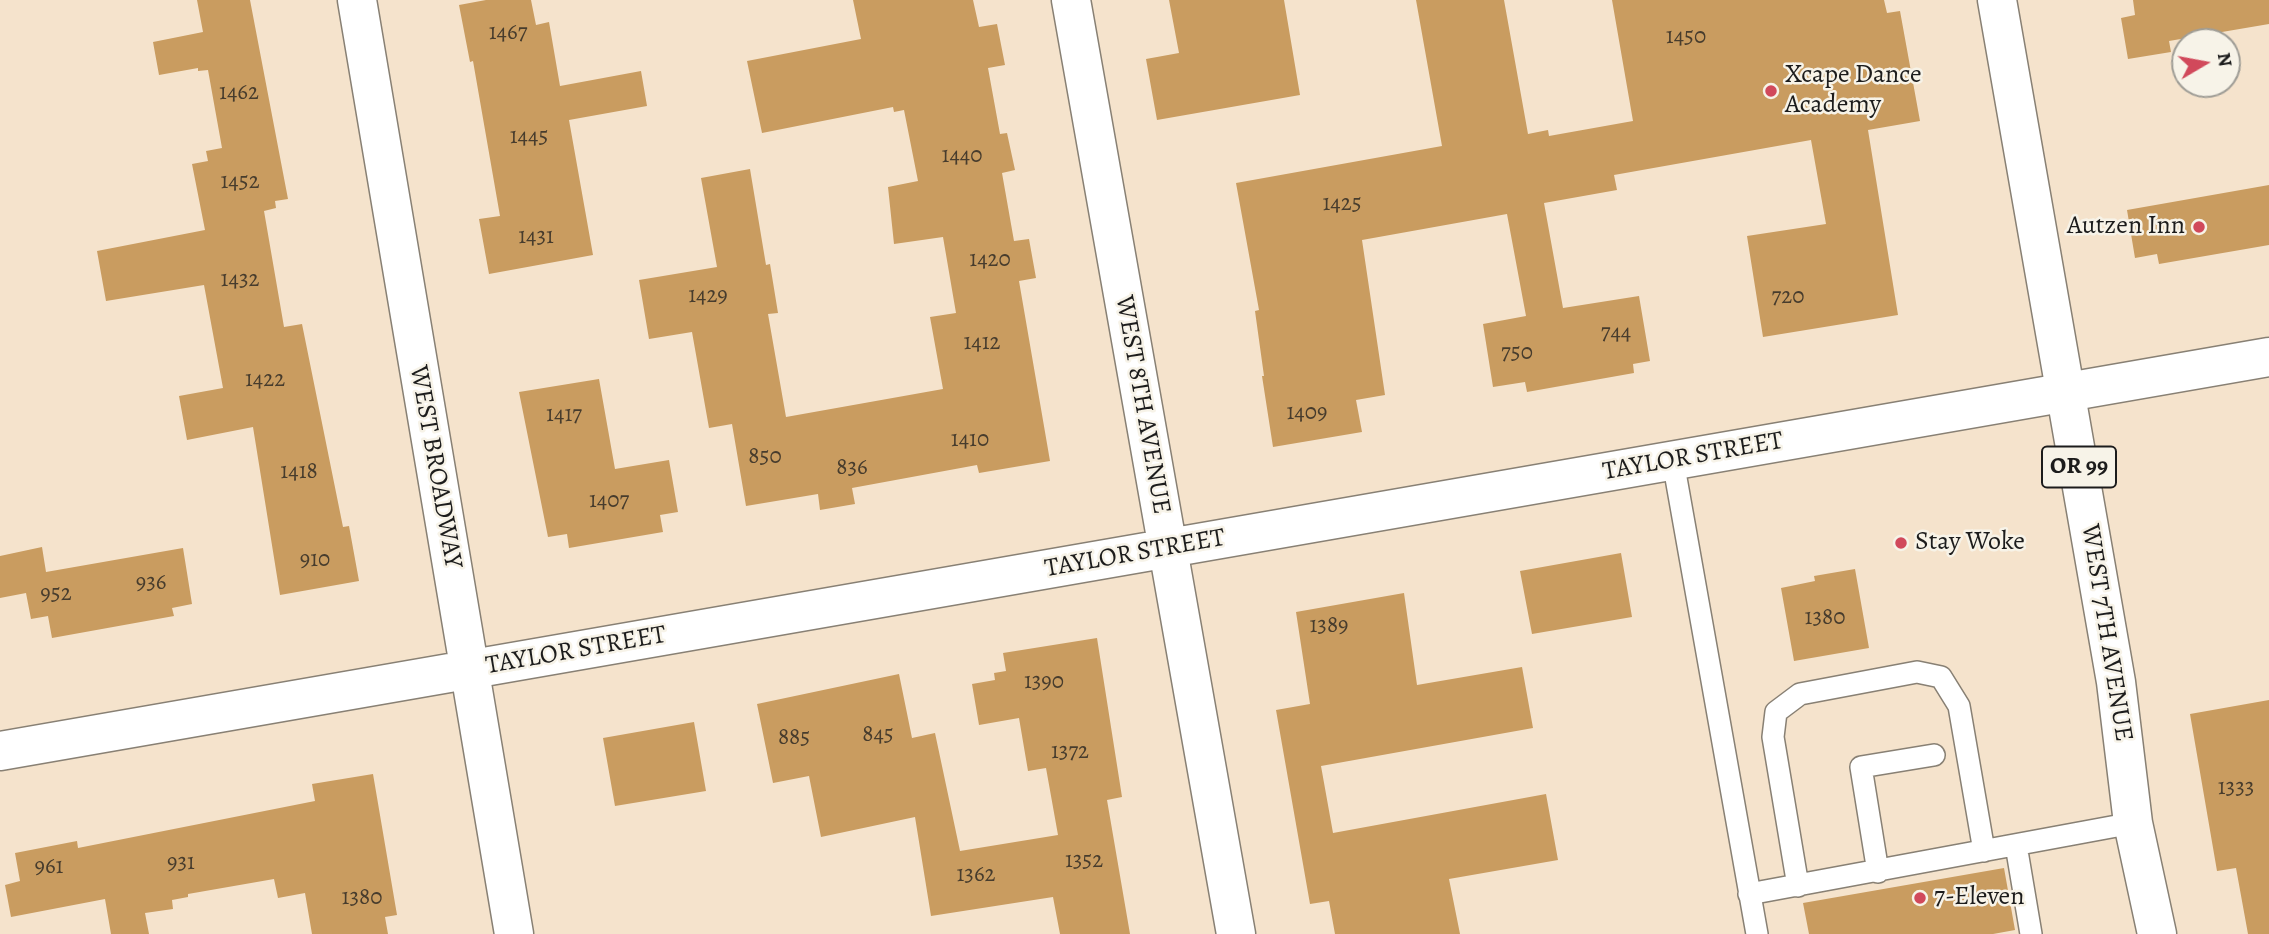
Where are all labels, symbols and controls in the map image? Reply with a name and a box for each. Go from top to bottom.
house number: 1467 [489,19,527,47]
house number: 1450 [1666,23,1706,51]
north arrow [2171,28,2241,98]
text: N [2211,51,2239,69]
place label: Xcape Dance Academy [1785,60,1922,122]
house number: 1462 [219,79,259,107]
marker: Xcape Dance Academy [1763,83,1779,99]
house number: 1445 [510,123,548,151]
house number: 1440 [942,142,982,170]
house number: 1452 [220,168,260,196]
house number: 1425 [1322,190,1362,218]
place label: Autzen Inn [2067,211,2185,243]
marker: Autzen Inn [2191,219,2207,235]
house number: 1431 [518,223,554,251]
house number: 1420 [969,246,1011,274]
house number: 1432 [221,266,259,294]
house number: 1429 [688,282,728,310]
house number: 720 [1772,283,1804,311]
street label: WEST 8TH AVENUE [1107,293,1177,517]
house number: 744 [1601,319,1631,347]
house number: 1412 [963,329,1001,357]
house number: 750 [1501,339,1533,367]
street label: WEST BROADWAY [402,363,468,571]
house number: 1422 [245,366,285,394]
house number: 1409 [1286,399,1328,427]
house number: 1417 [546,401,582,429]
house number: 1410 [951,426,989,454]
street label: TAYLOR STREET [1600,426,1786,488]
house number: 850 [748,443,782,471]
road number: OR 99 [2042,446,2116,488]
house number: 836 [836,454,868,482]
house number: 1418 [280,458,318,486]
house number: 1407 [589,487,629,515]
street label: WEST 7TH AVENUE [2073,522,2139,744]
street label: TAYLOR STREET [1042,523,1228,585]
place label: Stay Woke [1915,527,2025,559]
marker: Stay Woke [1893,535,1909,551]
house number: 910 [300,546,330,574]
house number: 936 [136,569,166,597]
house number: 952 [40,580,72,608]
house number: 1380 [1805,604,1845,632]
house number: 1389 [1309,612,1349,640]
street label: TAYLOR STREET [483,620,669,682]
house number: 1390 [1024,668,1064,696]
house number: 845 [862,721,894,749]
house number: 885 [778,724,810,752]
house number: 1372 [1051,738,1089,766]
house number: 1333 [2218,774,2254,802]
house number: 1352 [1065,847,1103,875]
house number: 931 [167,849,195,877]
house number: 961 [35,853,63,881]
house number: 1362 [957,861,995,889]
place label: 7-Eleven [1934,882,2024,914]
house number: 1380 [342,884,382,912]
marker: 7-Eleven [1912,890,1928,906]

